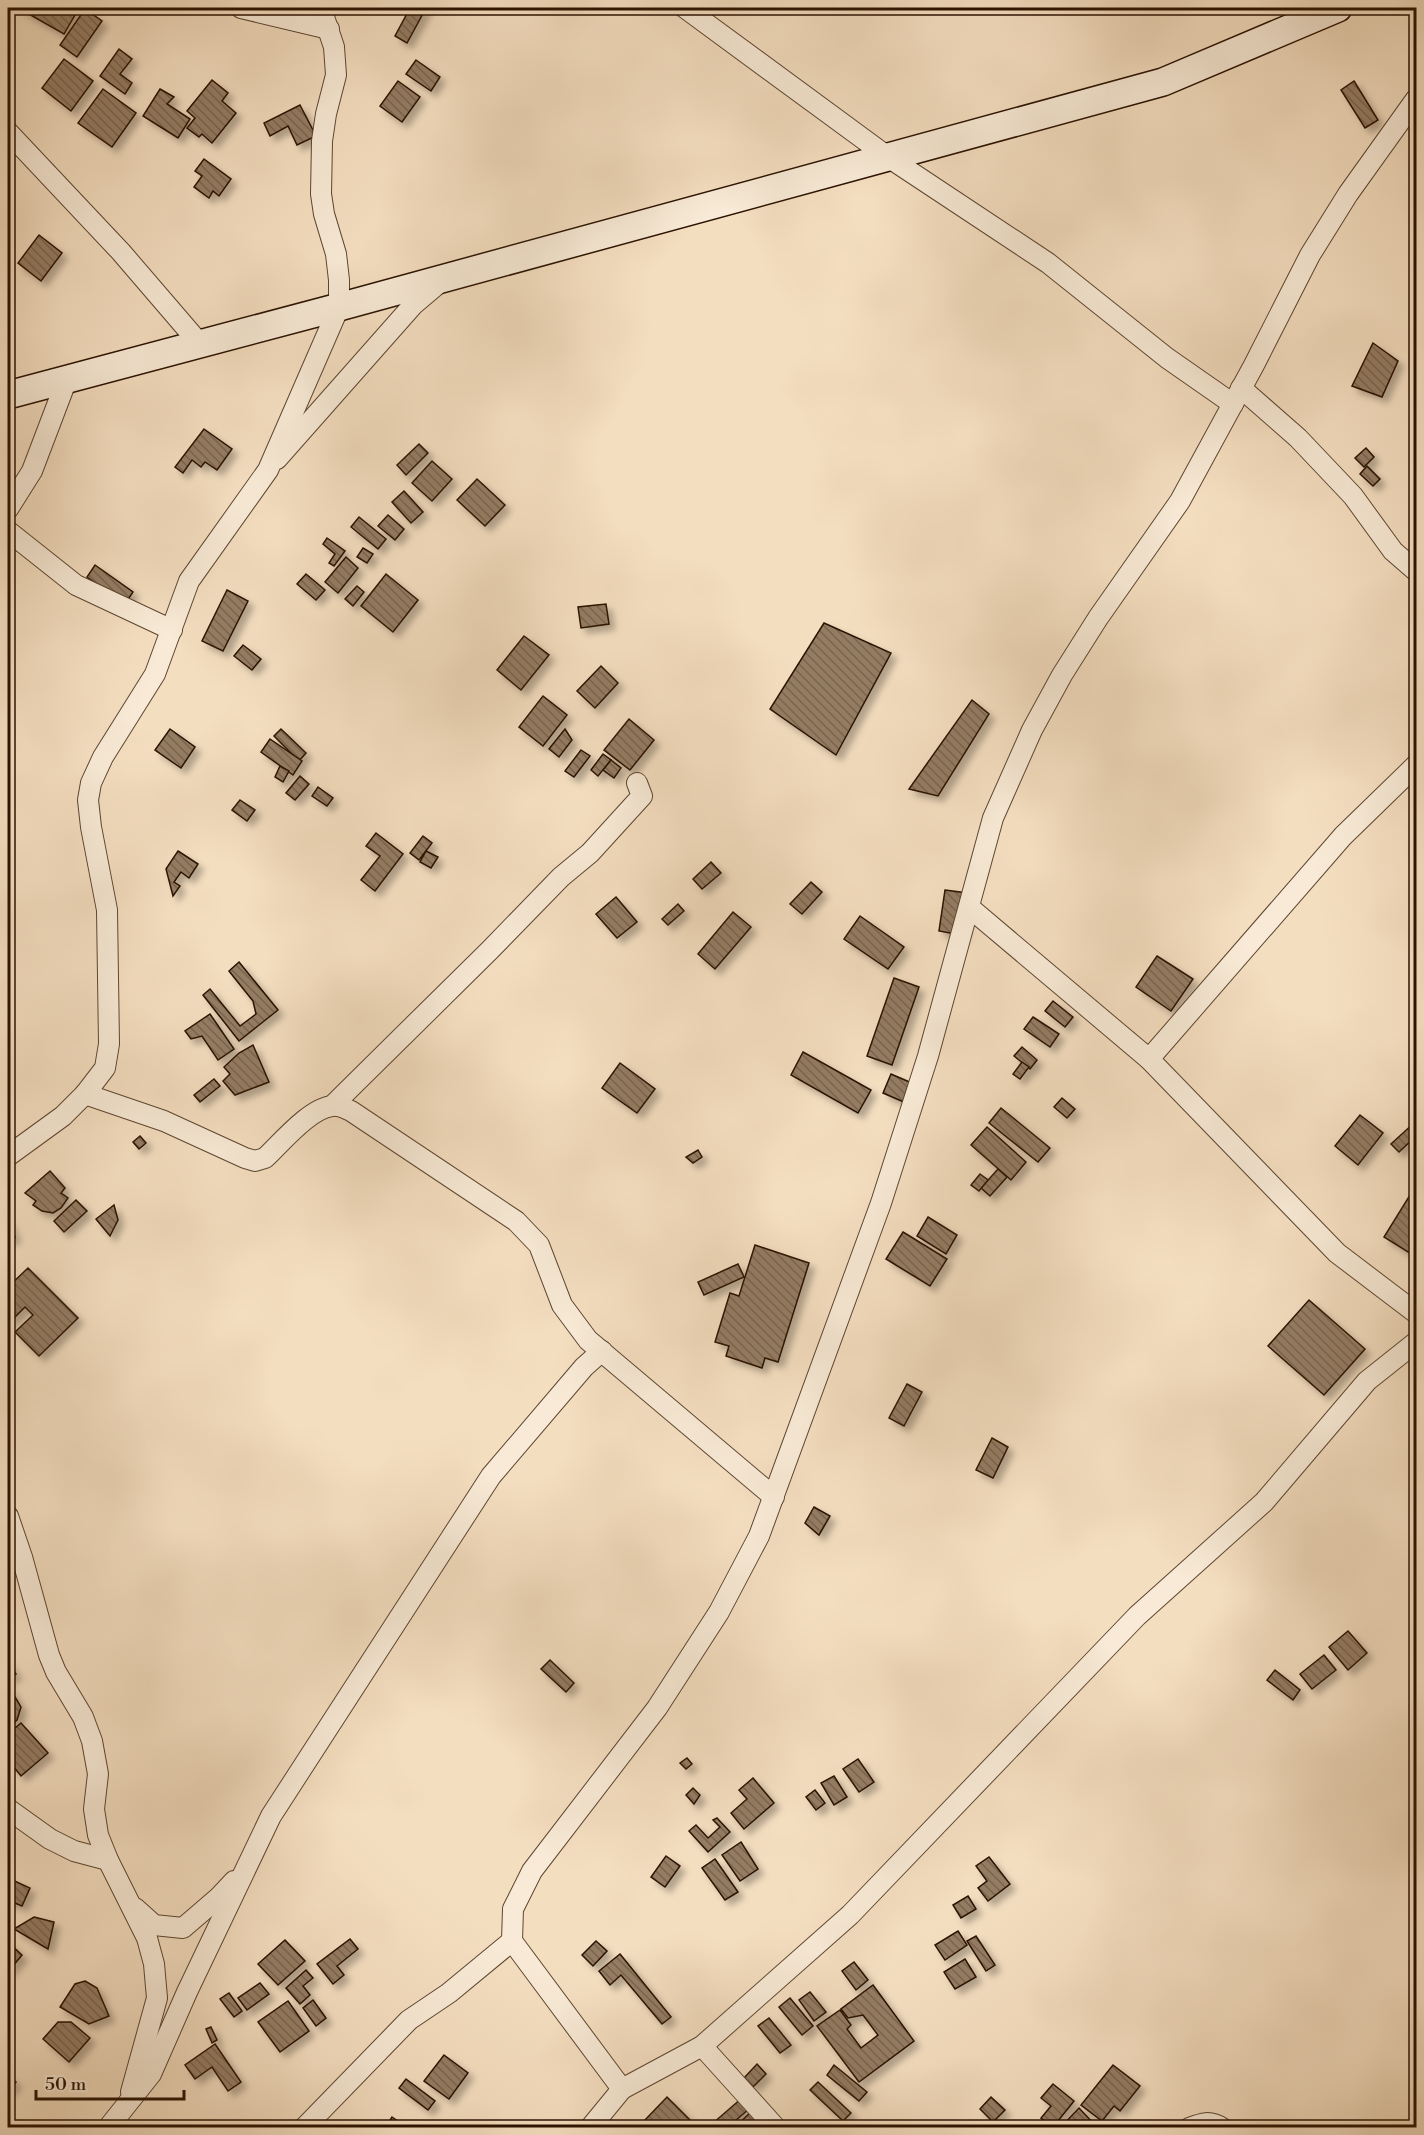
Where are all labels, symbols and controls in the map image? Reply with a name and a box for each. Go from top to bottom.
scale bar [36,2063,184,2101]
text: 50 m [45,2073,87,2096]

